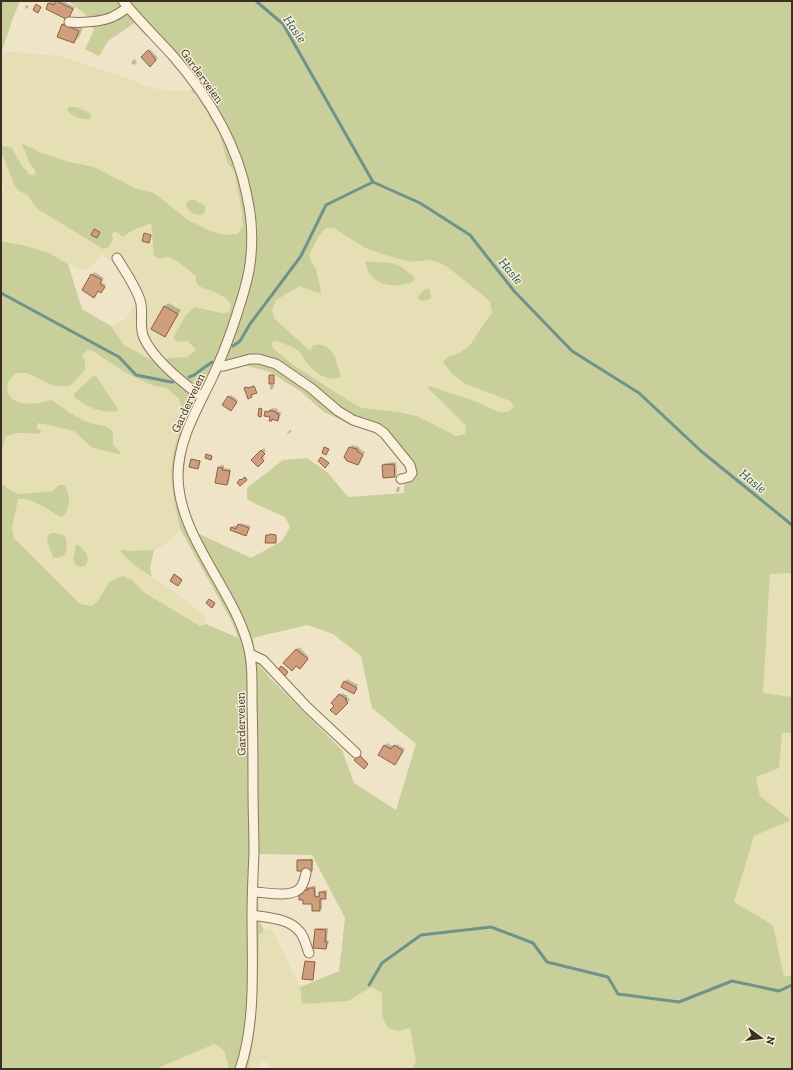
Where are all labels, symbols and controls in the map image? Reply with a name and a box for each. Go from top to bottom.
water label: Hasle [280,12,310,46]
street label: Garderveien [178,46,226,106]
water label: Hasle [496,255,526,288]
street label: Garderveien [168,371,208,435]
water label: Hasle [737,466,770,496]
street label: Garderveien [233,692,249,756]
north arrow [741,1018,781,1058]
text: N [763,1035,778,1047]

